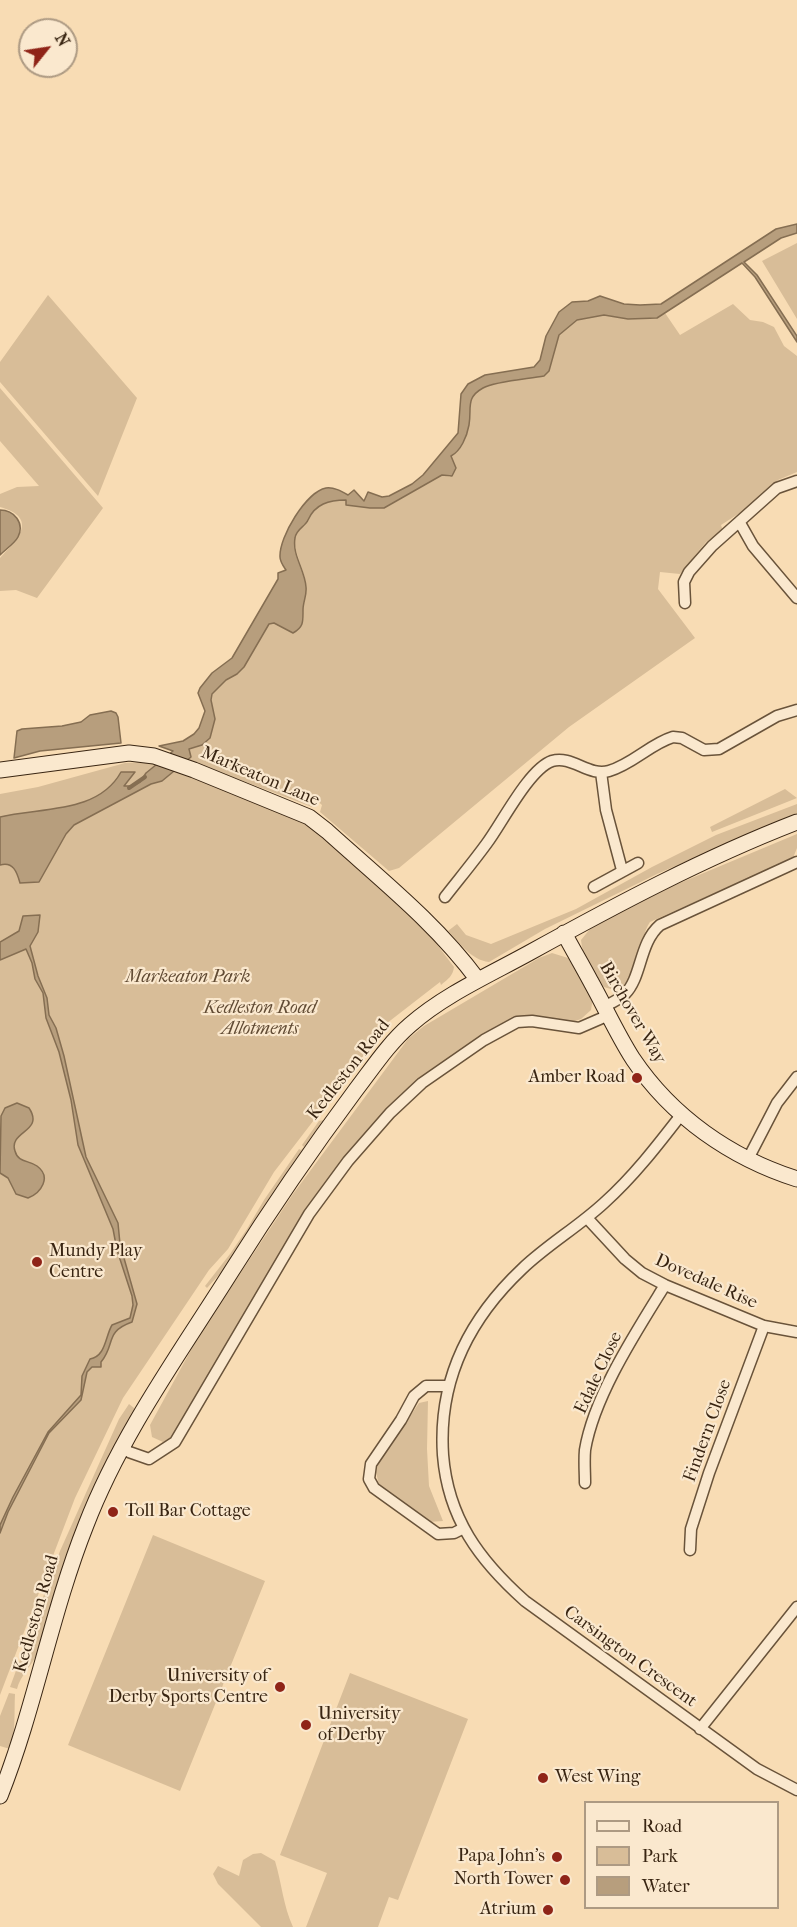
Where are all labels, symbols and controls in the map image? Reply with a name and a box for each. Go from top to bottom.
north arrow [18,18,78,78]
text: N [51,30,74,50]
street label: Markeaton Lane [197,742,323,812]
street label: Birchover Way [594,958,670,1068]
park label: Markeaton Park [126,967,250,989]
park label: Kedleston Road Allotments [204,998,316,1040]
street label: Kedleston Road [303,1015,395,1125]
place label: Amber Road [529,1067,625,1089]
marker: Amber Road [630,1071,644,1085]
place label: Mundy Play Centre [49,1241,142,1284]
street label: Dovedale Rise [651,1250,761,1314]
marker: Mundy Play Centre [30,1255,44,1269]
street label: Edale Close [571,1328,627,1418]
street label: Findern Close [679,1377,737,1485]
place label: Toll Bar Cottage [125,1501,251,1523]
marker: Toll Bar Cottage [106,1505,120,1519]
street label: Kedleston Road [10,1553,64,1675]
street label: Carsington Crescent [559,1602,701,1712]
place label: University of Derby Sports Centre [108,1666,268,1708]
marker: University of Derby Sports Centre [273,1680,287,1694]
place label: University of Derby [318,1704,401,1746]
marker: University of Derby [299,1718,313,1732]
place label: West Wing [555,1767,640,1789]
marker: West Wing [536,1771,550,1785]
legend [584,1801,779,1909]
text: Road [642,1816,682,1837]
place label: Papa John's [458,1846,545,1868]
text: Park [642,1846,678,1867]
marker: Papa John's [550,1850,564,1864]
place label: North Tower [454,1869,553,1891]
marker: North Tower [558,1873,572,1887]
text: Water [642,1876,690,1897]
place label: Atrium [480,1899,536,1921]
marker: Atrium [541,1903,555,1917]

